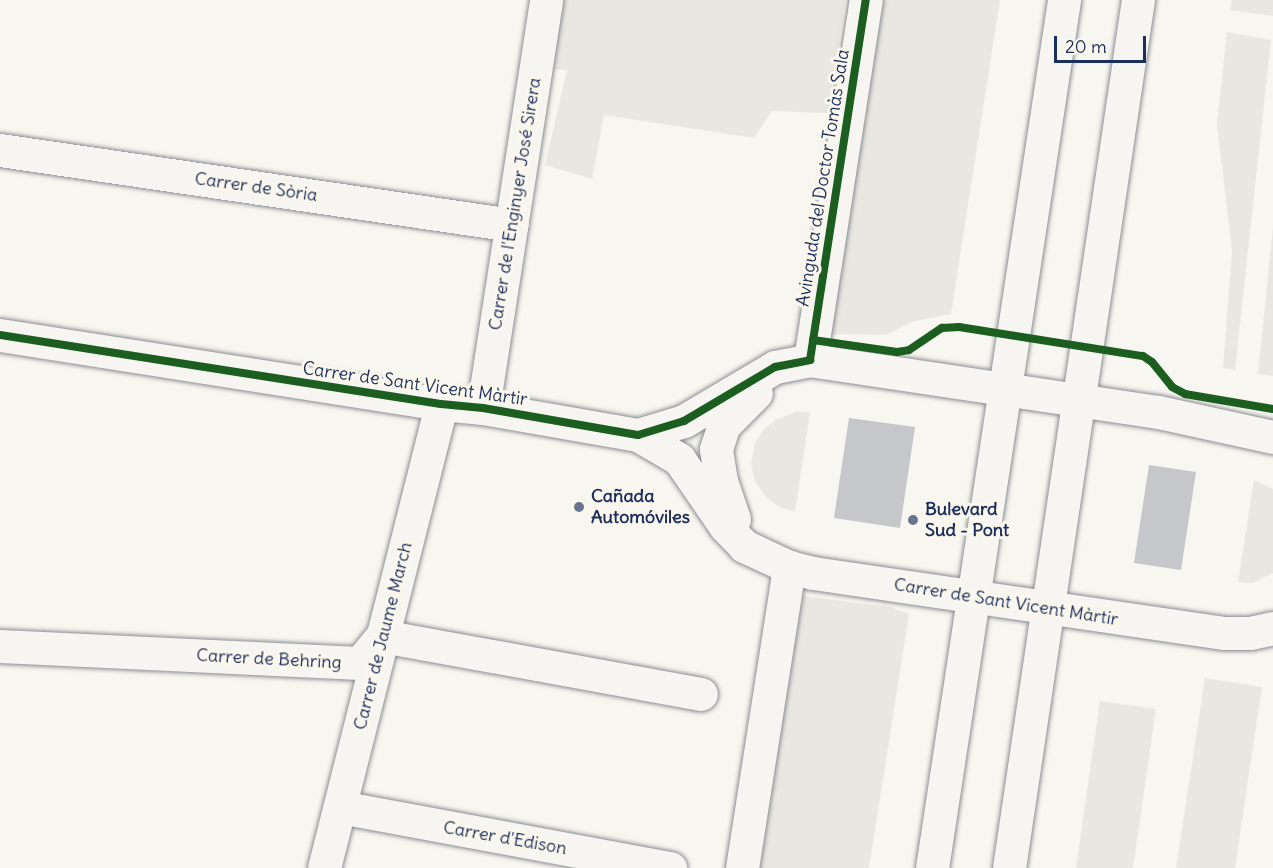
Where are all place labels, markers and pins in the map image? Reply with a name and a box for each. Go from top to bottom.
place label: Cañada Automóviles [591,486,690,528]
place label: Bulevard Sud - Pont [925,499,1009,542]
marker: Cañada Automóviles [572,500,586,514]
marker: Bulevard Sud - Pont [906,513,920,527]

